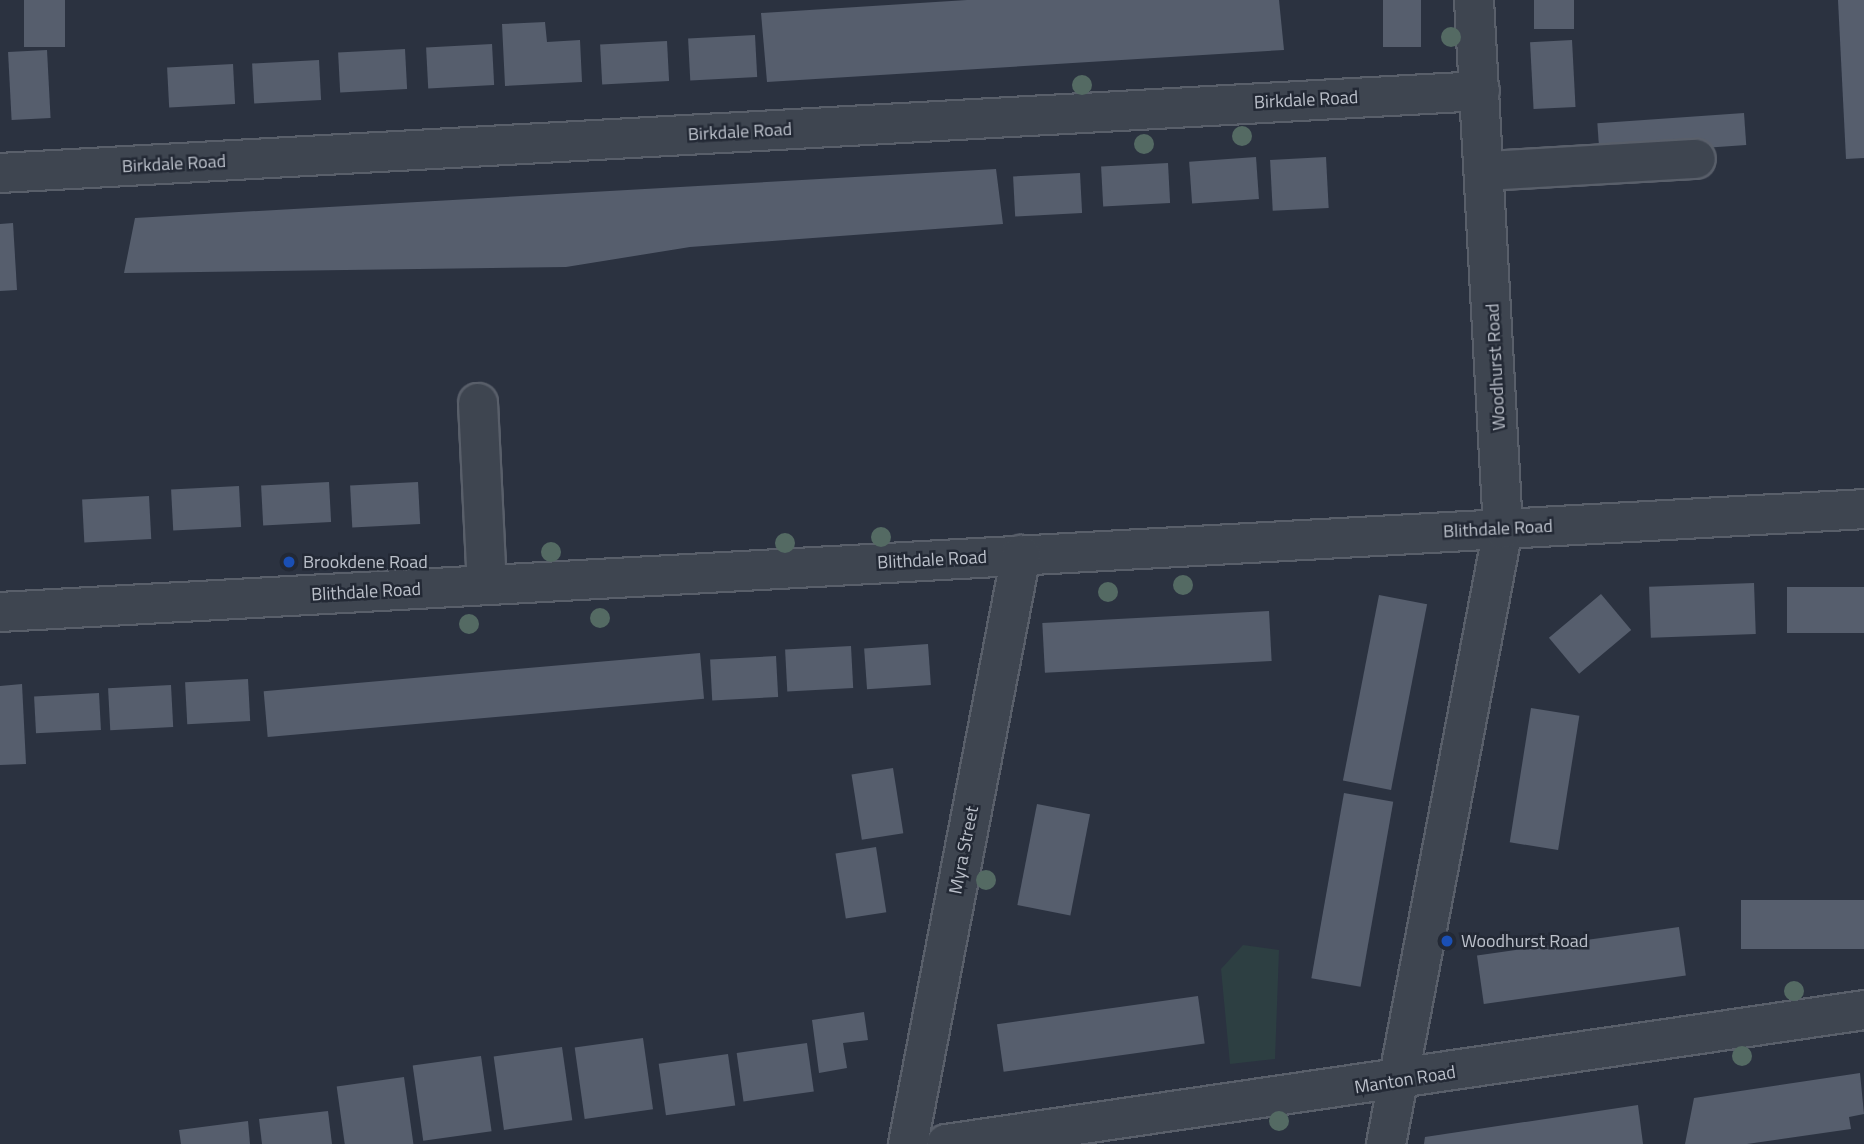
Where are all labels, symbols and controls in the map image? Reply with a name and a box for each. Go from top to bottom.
street label: Birkdale Road [1253,86,1359,114]
street label: Birkdale Road [687,118,793,146]
street label: Birkdale Road [121,150,227,178]
street label: Woodhurst Road [1482,303,1510,431]
street label: Blithdale Road [1443,515,1553,543]
street label: Blithdale Road [877,546,987,574]
place label: Brookdene Road [303,551,428,573]
marker: Brookdene Road [281,554,297,570]
street label: Blithdale Road [311,578,421,606]
street label: Myra Street [945,804,983,896]
place label: Woodhurst Road [1461,930,1588,952]
marker: Woodhurst Road [1439,933,1455,949]
street label: Manton Road [1353,1061,1457,1099]

